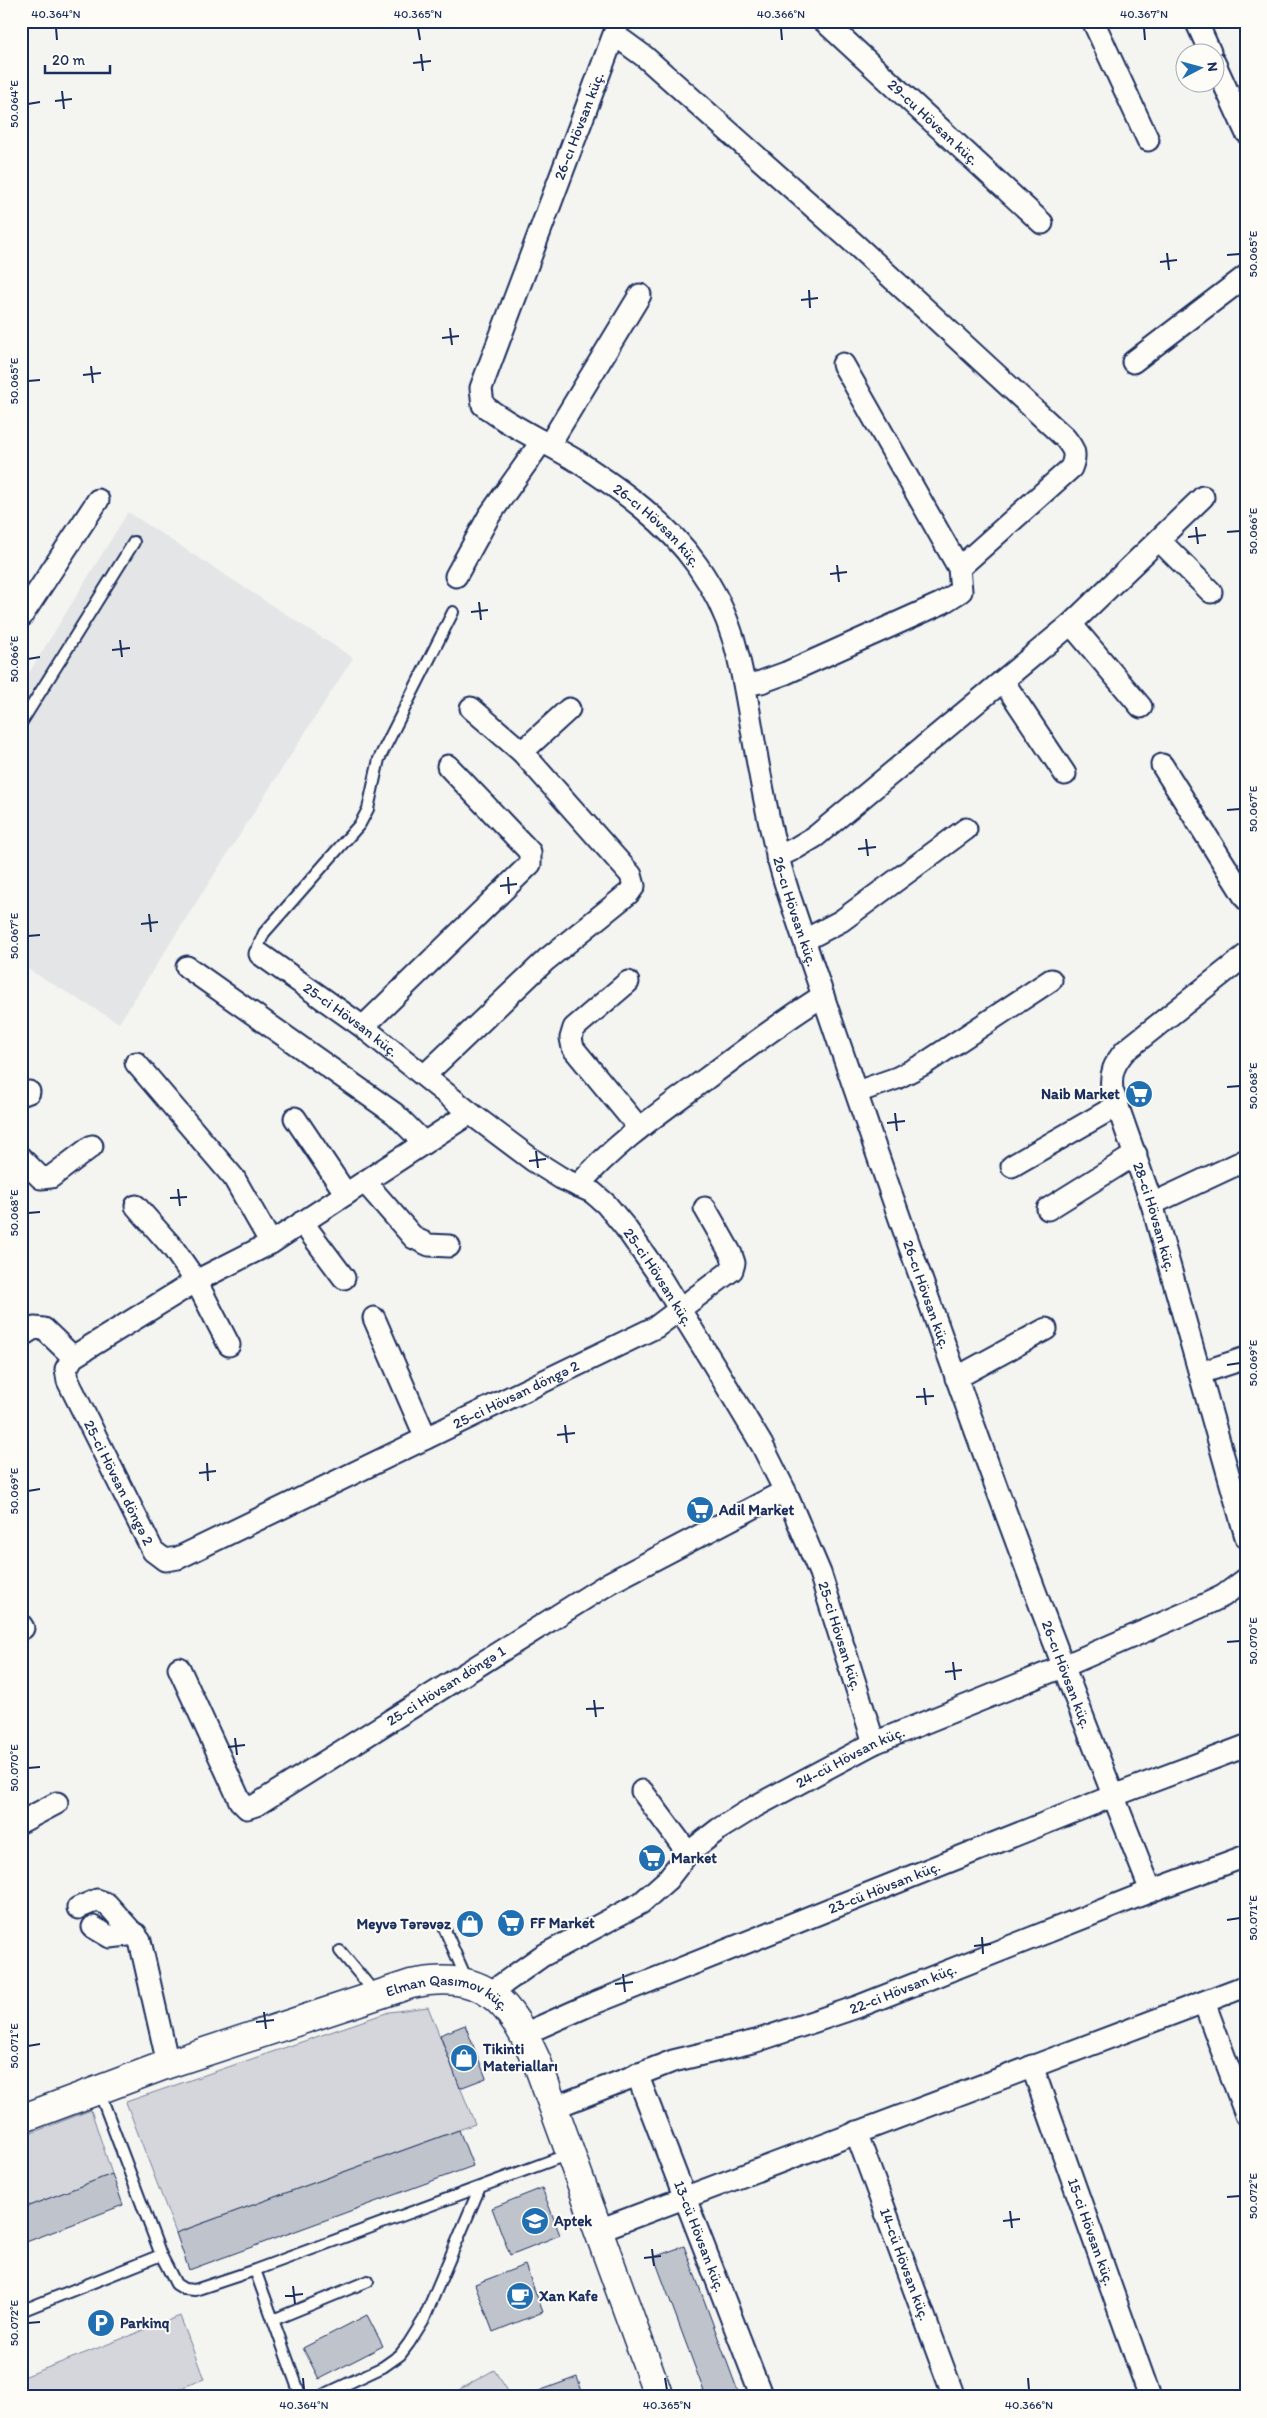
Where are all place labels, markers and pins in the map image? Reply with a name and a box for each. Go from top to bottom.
supermarket icon: Naib Market [1124,1079,1154,1109]
place label: Naib Market [1041,1085,1120,1103]
supermarket icon: Adil Market [685,1495,715,1525]
place label: Adil Market [718,1501,794,1519]
supermarket icon: Market [637,1843,667,1873]
place label: Market [671,1849,717,1867]
supermarket icon: FF Market [496,1908,526,1938]
shop icon: Meyvə Tərəvəz [455,1909,485,1939]
place label: FF Market [530,1914,595,1932]
place label: Meyvə Tərəvəz [356,1915,452,1934]
place label: Tikinti Materialları [482,2040,558,2075]
shop icon: Tikinti Materialları [449,2043,479,2073]
school or university icon: Aptek [520,2206,550,2236]
place label: Aptek [553,2212,592,2231]
cafe icon: Xan Kafe [505,2281,535,2311]
place label: Xan Kafe [539,2287,598,2305]
parking icon: Parkinq [86,2308,116,2338]
place label: Parkinq [120,2314,170,2333]

